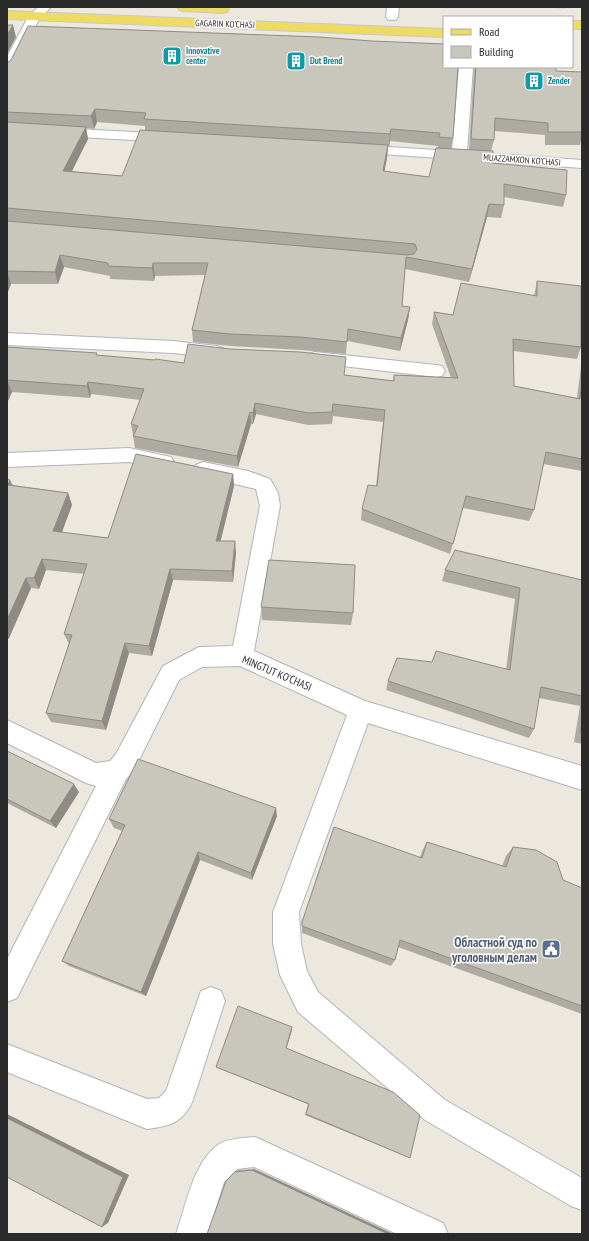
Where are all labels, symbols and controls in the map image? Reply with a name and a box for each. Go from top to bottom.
legend [443,16,573,68]
street label: GAGARIN KO'CHASI [195,17,255,30]
text: Road [479,24,499,39]
text: Building [479,44,514,59]
building icon: Innovative center [161,45,183,67]
place label: Innovative center [186,45,220,66]
building icon: Dut Brend [285,50,307,72]
place label: Dut Brend [310,55,342,66]
building icon: Zender [523,70,545,92]
place label: Zender [548,75,571,86]
street label: MUAZZAMXON KO'CHASI [483,151,561,168]
street label: MINGTUT KO'CHASI [240,652,314,694]
place label: Областной суд по уголовным делам [451,934,537,966]
public building icon: Областной суд по уголовным делам [540,938,562,960]

